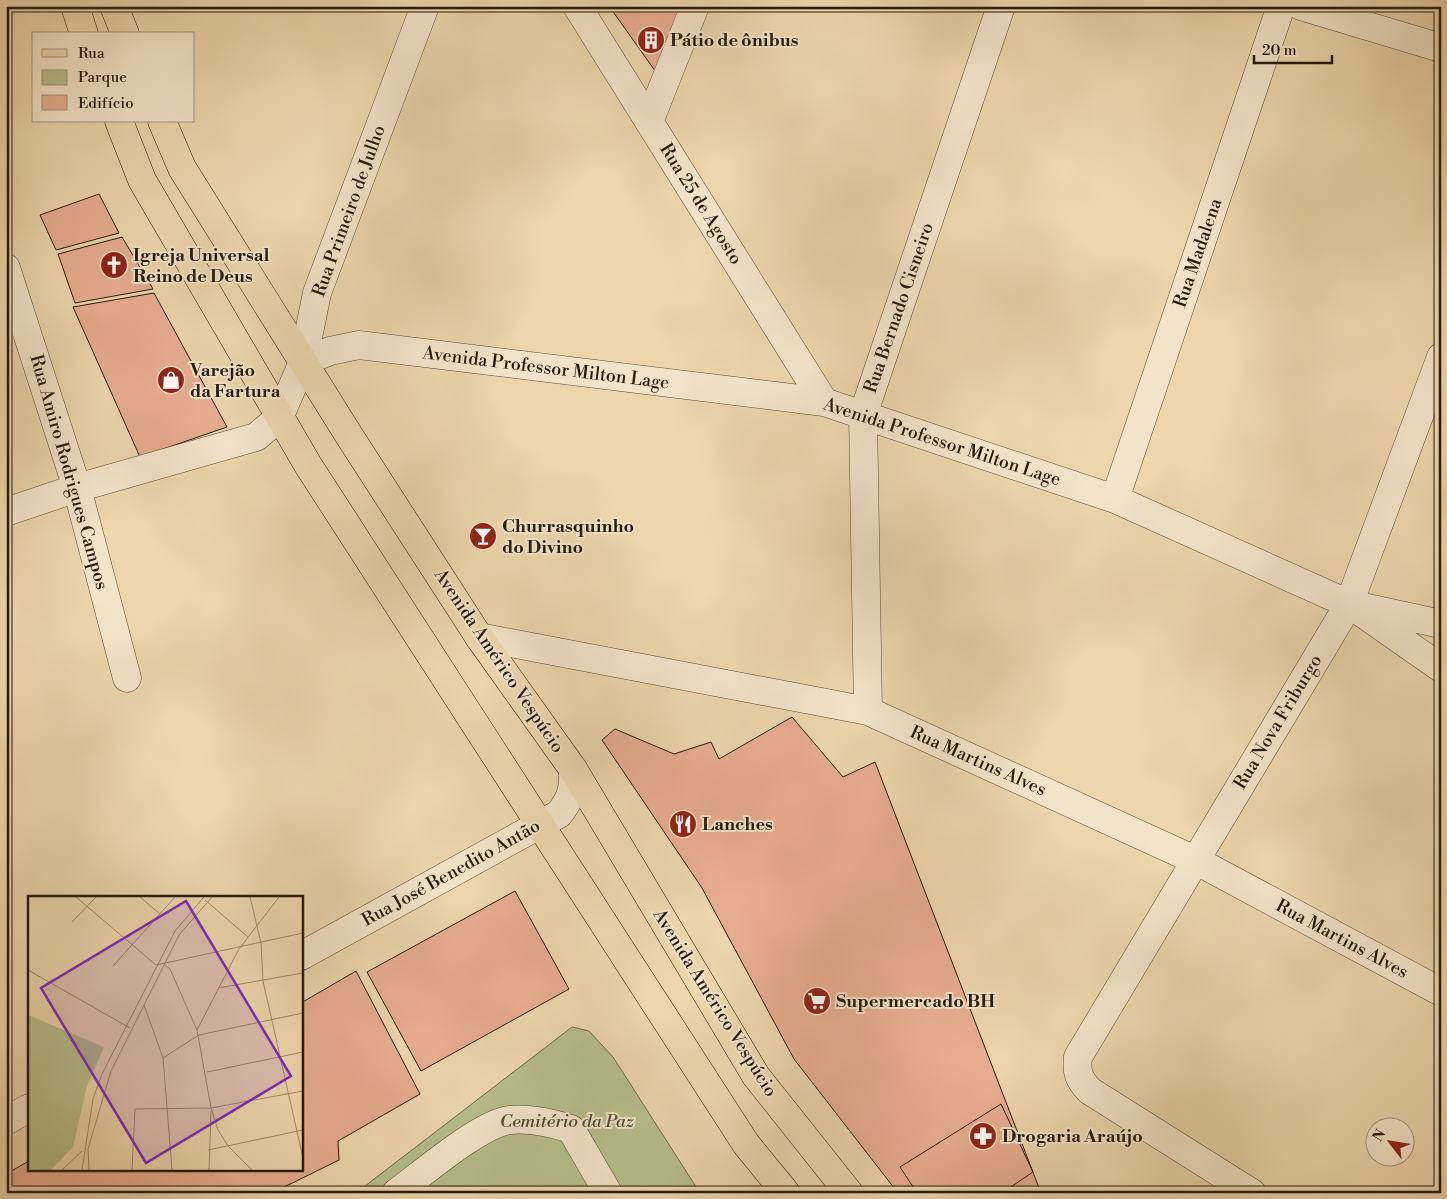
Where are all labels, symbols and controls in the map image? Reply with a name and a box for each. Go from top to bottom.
building icon: Pátio de ônibus [636,25,666,55]
place label: Pátio de ônibus [670,29,799,52]
legend [32,32,195,122]
scale bar [1254,32,1332,64]
text: 20 m [1262,41,1297,60]
text: Rua [78,44,105,63]
text: Parque [78,68,127,87]
text: Edifício [78,94,134,113]
street label: Rua Primeiro de Julho [307,122,391,300]
street label: Rua 25 de Agosto [654,139,748,269]
street label: Rua Madalena [1169,194,1228,311]
street label: Rua Bernado Cisneiro [859,220,939,396]
place label: Igreja Universal Reino de Deus [133,244,269,288]
church icon: Igreja Universal Reino de Deus [99,250,129,280]
street label: Avenida Professor Milton Lage [420,341,671,395]
street label: Rua Amiro Rodrigues Campos [24,352,114,592]
place label: Varejão da Fartura [189,359,281,403]
shop icon: Varejão da Fartura [156,365,186,395]
street label: Avenida Professor Milton Lage [819,392,1064,491]
place label: Churrasquinho do Divino [502,515,634,559]
bar icon: Churrasquinho do Divino [468,521,498,551]
street label: Avenida Américo Vespúcio [428,564,569,757]
street label: Rua Nova Friburgo [1229,650,1327,794]
street label: Rua Martins Alves [906,721,1050,801]
restaurant icon: Lanches [668,809,698,839]
place label: Lanches [702,813,773,836]
street label: Rua José Benedito Antão [358,814,544,932]
street label: Rua Martins Alves [1272,894,1412,984]
inset map [28,896,302,1172]
street label: Avenida Américo Vespúcio [647,904,782,1101]
supermarket icon: Supermercado BH [802,986,832,1016]
place label: Supermercado BH [836,990,995,1013]
park label: Cemitério da Paz [500,1110,635,1133]
north arrow [1364,1116,1414,1166]
pharmacy icon: Drogaria Araújo [968,1121,998,1151]
place label: Drogaria Araújo [1002,1125,1143,1148]
text: N [1369,1126,1390,1145]

